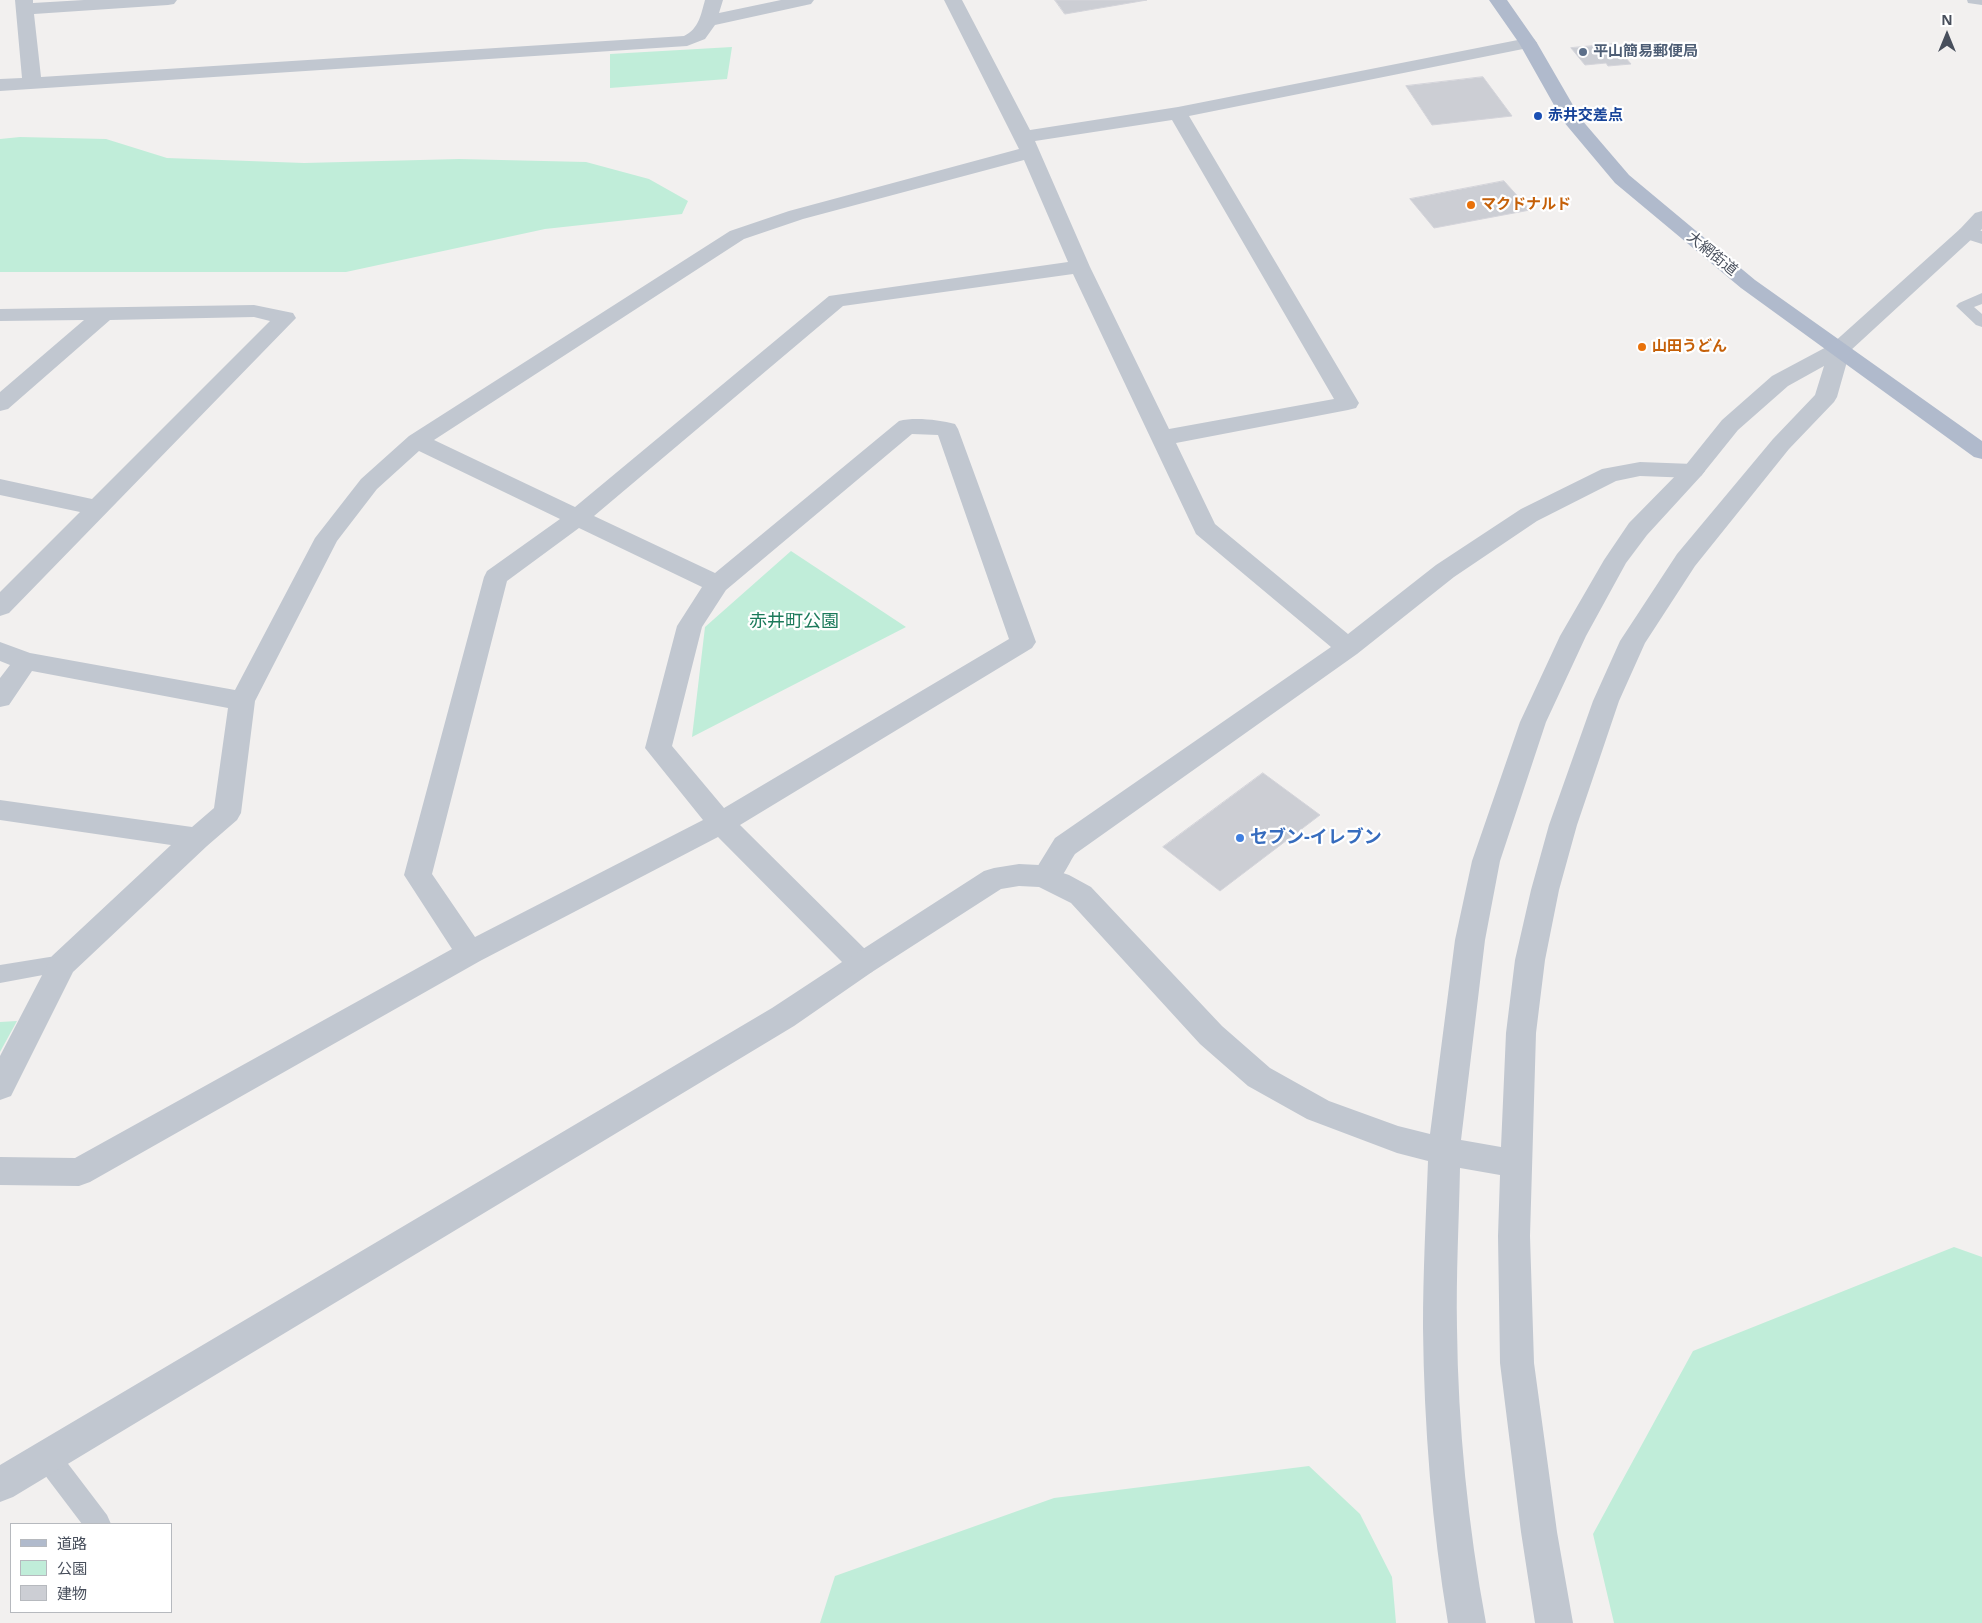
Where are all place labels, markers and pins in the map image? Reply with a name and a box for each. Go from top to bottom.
place label: 平山簡易郵便局 [1593,43,1698,61]
marker: 平山簡易郵便局 [1577,46,1589,58]
place label: 赤井交差点 [1548,107,1623,125]
marker: 赤井交差点 [1532,110,1544,122]
place label: マクドナルド [1481,196,1571,214]
marker: マクドナルド [1465,199,1477,211]
place label: 山田うどん [1652,338,1727,356]
marker: 山田うどん [1636,341,1648,353]
place label: セブン-イレブン [1250,827,1382,849]
marker: セブン-イレブン [1234,832,1246,844]

